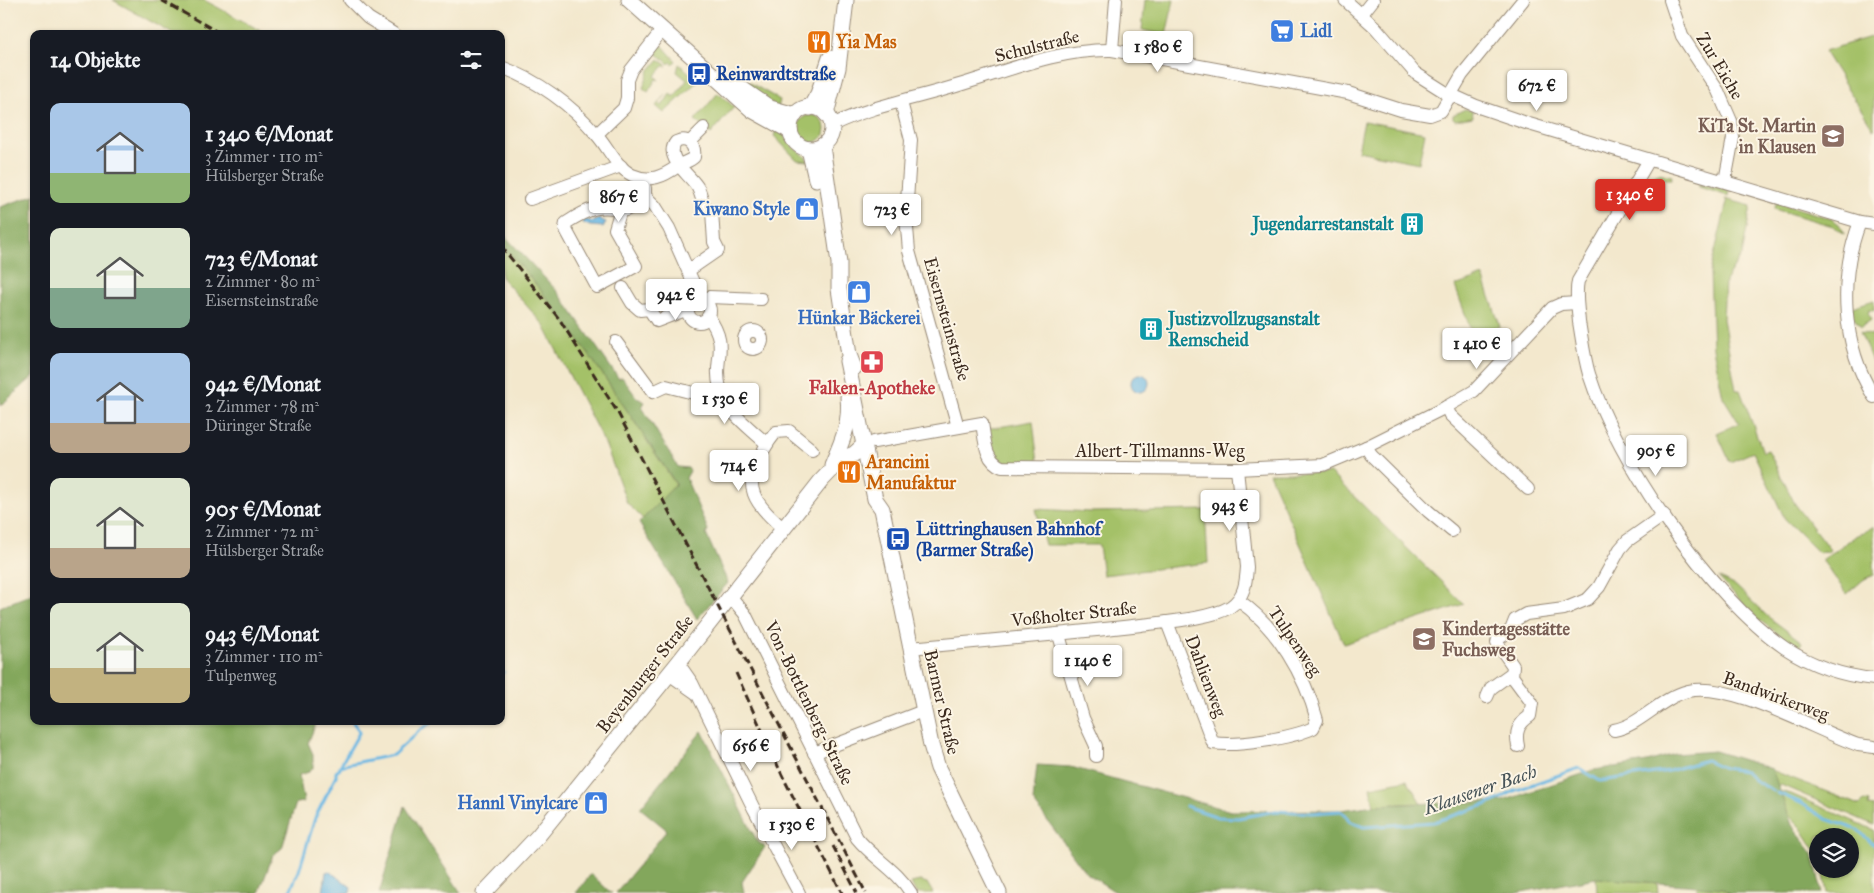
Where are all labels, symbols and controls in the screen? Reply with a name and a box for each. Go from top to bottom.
supermarket icon: Lidl [1269,18,1295,44]
place label: Lidl [1300,20,1333,42]
street label: Schulstraße [992,25,1082,67]
restaurant icon: Yia Mas [806,29,832,55]
street label: Zur Eiche [1691,29,1749,103]
pin: 1 580 € [1112,30,1204,73]
place label: Yia Mas [835,31,897,53]
text: 1 580 € [1134,37,1182,56]
icon: filters [457,46,485,74]
text: 14 Objekte [50,47,140,73]
bus stop icon: Reinwardtstraße [686,61,712,87]
place label: Reinwardtstraße [716,63,837,85]
pin: 672 € [1502,70,1572,112]
text: 672 € [1518,76,1556,95]
place label: KiTa St. Martin in Klausen [1698,115,1816,158]
text: 1 340 €/Monat [205,121,333,147]
icon: home [90,123,150,183]
school or university icon: KiTa St. Martin in Klausen [1820,123,1846,149]
text: 3 Zimmer · 110 m² [205,147,323,166]
text: Hülsberger Straße [205,166,324,185]
pin: 1 340 € [1584,178,1676,221]
pin: 867 € [584,180,654,223]
text: 1 340 € [1606,185,1654,204]
text: 867 € [600,187,638,206]
pin: 723 € [857,194,927,236]
shop icon: Kiwano Style [794,196,820,222]
place label: Kiwano Style [693,198,790,221]
text: 723 € [874,200,910,219]
building icon: Jugendarrestanstalt [1399,211,1425,237]
place label: Jugendarrestanstalt [1250,213,1395,236]
text: 723 €/Monat [205,246,318,272]
icon: home [90,248,150,308]
street label: Eisernsteinstraße [919,255,975,383]
text: 2 Zimmer · 80 m² [205,272,320,291]
pin: 942 € [641,278,711,321]
shop icon: Hünkar Bäckerei [846,279,872,305]
text: 942 € [657,285,695,304]
text: Eisernsteinstraße [205,291,318,310]
place label: Hünkar Bäckerei [797,307,922,329]
place label: Justizvollzugsanstalt Remscheid [1166,308,1321,351]
building icon: Justizvollzugsanstalt Remscheid [1138,316,1164,342]
pin: 1 410 € [1431,328,1523,370]
text: 1 410 € [1453,334,1501,353]
pharmacy icon: Falken-Apotheke [859,349,885,375]
text: 942 €/Monat [205,371,321,397]
icon: home [90,373,150,433]
place label: Falken-Apotheke [809,377,936,400]
pin: 1 530 € [679,382,771,425]
text: 1 530 € [702,389,748,408]
text: 2 Zimmer · 78 m² [205,397,319,416]
text: Düringer Straße [205,416,311,435]
pin: 905 € [1621,434,1691,477]
street label: Albert-Tillmanns-Weg [1074,440,1245,463]
text: 905 € [1637,441,1675,460]
pin: 714 € [704,450,774,492]
place label: Arancini Manufaktur [865,451,957,494]
text: 714 € [721,456,757,475]
restaurant icon: Arancini Manufaktur [836,459,862,485]
pin: 943 € [1195,490,1265,532]
text: 905 €/Monat [205,496,321,522]
text: 943 € [1211,496,1249,515]
icon: home [90,498,150,558]
place label: Lüttringhausen Bahnhof (Barmer Straße) [916,518,1104,562]
text: 2 Zimmer · 72 m² [205,522,319,541]
bus stop icon: Lüttringhausen Bahnhof (Barmer Straße) [885,526,911,552]
text: Hülsberger Straße [205,541,324,560]
street label: Voßholter Straße [1009,596,1138,632]
street label: Tulpenweg [1263,602,1327,681]
street label: Beyenburger Straße [592,610,699,738]
street label: Von-Bottlenberg-Straße [758,616,858,789]
place label: Kindertagesstätte Fuchsweg [1442,618,1570,662]
text: 943 €/Monat [205,621,319,647]
icon: home [90,623,150,683]
school or university icon: Kindertagesstätte Fuchsweg [1411,626,1437,652]
street label: Dahlienweg [1179,632,1232,721]
pin: 1 140 € [1042,644,1134,687]
text: 3 Zimmer · 110 m² [205,647,323,666]
street label: Barmer Straße [919,647,965,757]
text: 1 140 € [1064,651,1112,670]
text: Tulpenweg [205,666,276,685]
street label: Bandwirkerweg [1719,667,1833,727]
pin: 656 € [716,730,786,772]
text: 656 € [733,736,770,755]
water label: Klausener Bach [1420,759,1540,820]
shop icon: Hannl Vinylcare [583,790,609,816]
place label: Hannl Vinylcare [457,792,578,815]
pin: 1 530 € [746,808,838,851]
text: 1 530 € [769,815,815,834]
map controls [1809,828,1859,878]
button: layers [1809,828,1859,878]

